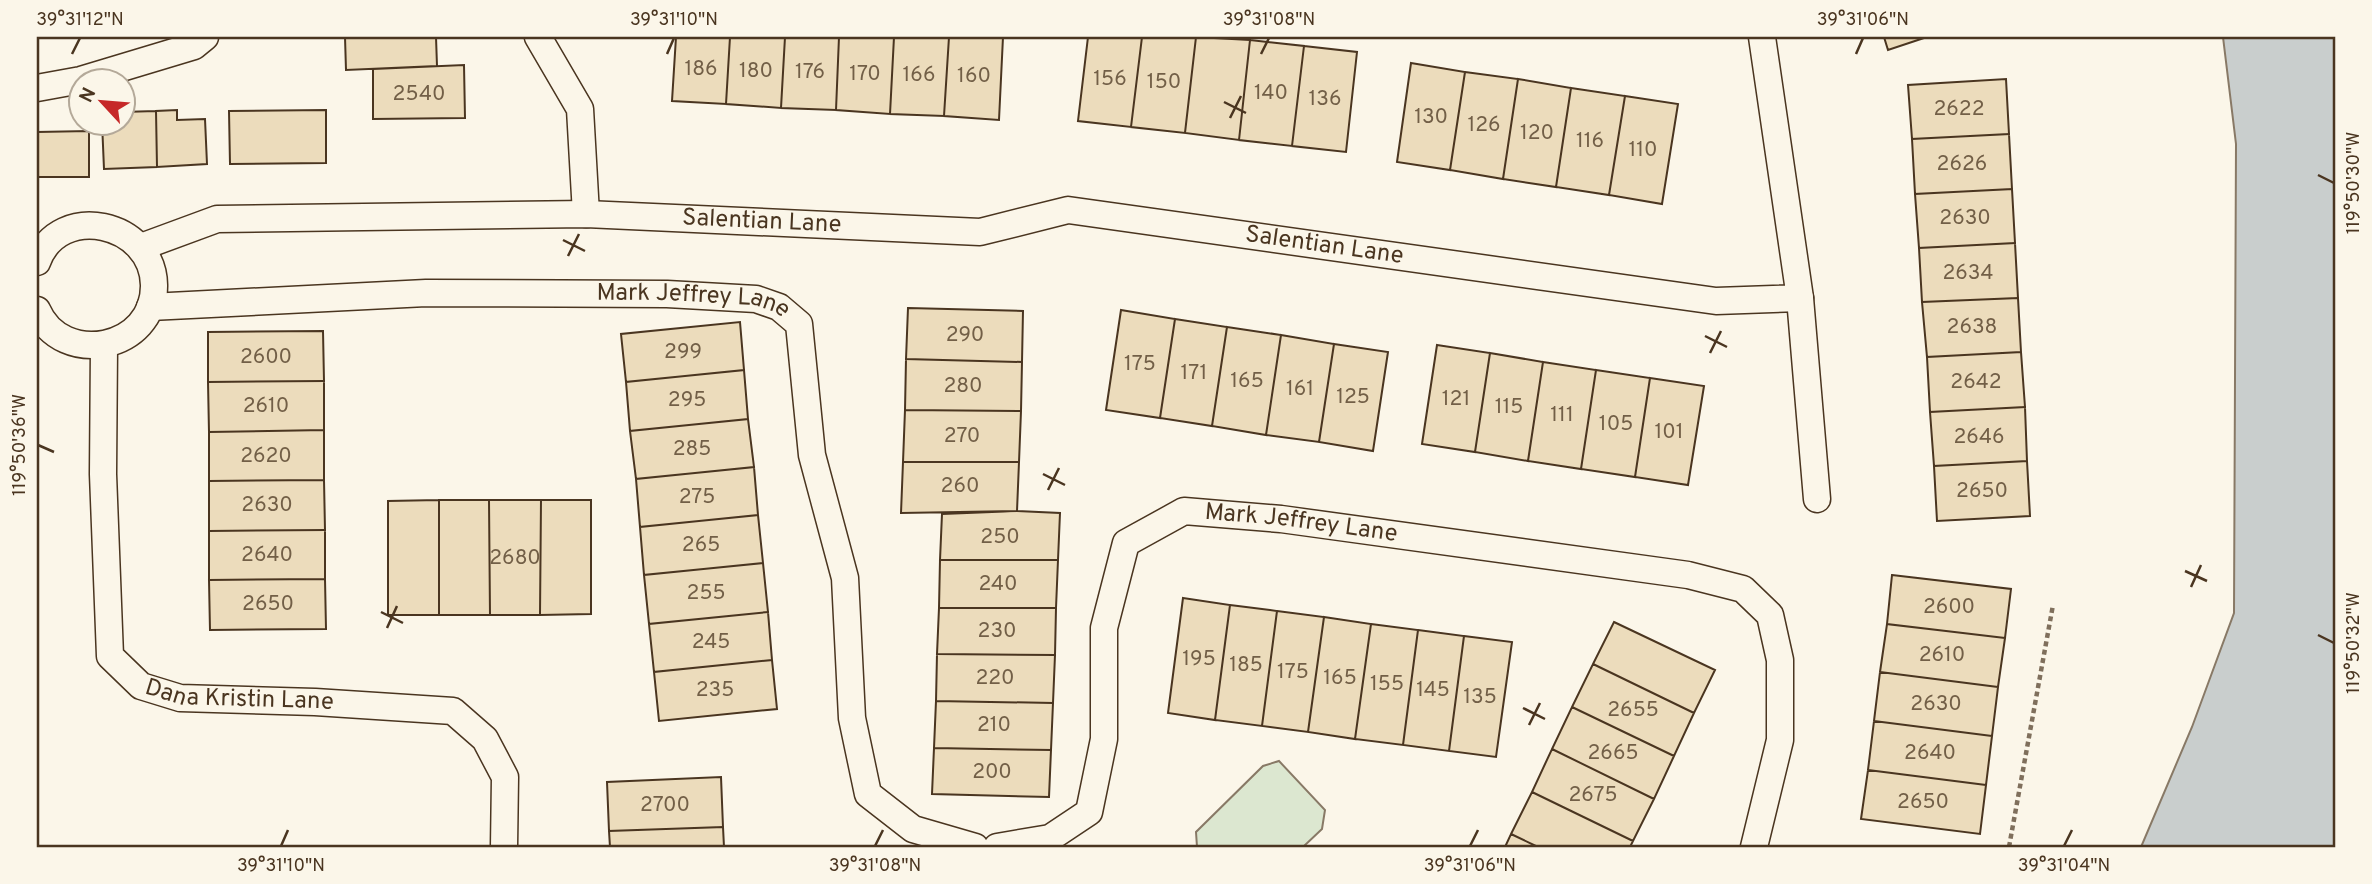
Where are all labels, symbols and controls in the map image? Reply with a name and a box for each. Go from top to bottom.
text: 39°31'12"N [36,9,124,32]
text: 39°31'10"N [630,9,718,32]
text: 39°31'08"N [1223,9,1315,32]
text: 39°31'06"N [1817,9,1909,32]
house number: 186 [684,56,718,83]
house number: 180 [739,58,773,85]
house number: 176 [795,59,825,86]
house number: 170 [849,61,881,88]
house number: 166 [903,62,935,89]
house number: 160 [957,63,991,90]
north arrow [66,66,136,136]
house number: 156 [1093,66,1127,93]
house number: 150 [1147,69,1181,96]
house number: 140 [1254,80,1288,107]
house number: 2540 [393,81,445,108]
text: N [75,84,102,107]
house number: 136 [1308,86,1342,113]
house number: 2622 [1933,96,1985,123]
house number: 130 [1414,104,1448,131]
house number: 126 [1467,112,1501,139]
house number: 120 [1520,120,1554,147]
house number: 116 [1576,128,1604,155]
text: 119°50'30"W [2343,132,2366,234]
house number: 110 [1628,137,1658,164]
house number: 2626 [1937,151,1987,178]
street label: Salentian Lane [681,203,842,241]
house number: 2630 [1939,205,1991,232]
street label: Salentian Lane [1243,220,1405,272]
house number: 2634 [1942,260,1994,287]
street label: Mark Jeffrey Lane [597,279,796,325]
house number: 2638 [1947,314,1997,341]
house number: 290 [946,322,984,349]
house number: 299 [664,339,702,366]
house number: 2600 [240,344,292,371]
house number: 175 [1124,351,1156,378]
house number: 171 [1181,360,1207,387]
house number: 165 [1230,368,1264,395]
house number: 2642 [1950,369,2002,396]
house number: 280 [944,373,982,400]
house number: 161 [1286,376,1314,403]
house number: 125 [1336,384,1370,411]
house number: 121 [1442,386,1470,413]
house number: 295 [668,387,706,414]
house number: 2610 [243,393,289,420]
text: 119°50'36"W [9,394,32,496]
house number: 115 [1495,394,1523,421]
house number: 111 [1550,402,1574,429]
house number: 105 [1599,411,1633,438]
house number: 101 [1654,419,1684,446]
house number: 270 [944,423,980,450]
house number: 2646 [1954,424,2004,451]
house number: 285 [673,436,711,463]
house number: 2620 [240,443,292,470]
house number: 260 [941,473,979,500]
house number: 2650 [1956,478,2008,505]
house number: 275 [679,484,715,511]
house number: 2630 [241,492,293,519]
street label: Mark Jeffrey Lane [1203,498,1399,550]
house number: 250 [980,524,1020,551]
house number: 265 [682,532,720,559]
house number: 2640 [241,542,293,569]
house number: 2680 [489,545,541,572]
house number: 240 [978,571,1018,598]
house number: 255 [687,580,725,607]
house number: 2650 [242,591,294,618]
text: 119°50'32"W [2343,592,2366,694]
house number: 2600 [1923,594,1975,621]
house number: 230 [978,618,1016,645]
house number: 245 [692,629,730,656]
house number: 2610 [1919,642,1965,669]
house number: 195 [1182,646,1216,673]
house number: 185 [1229,652,1263,679]
house number: 175 [1277,659,1309,686]
house number: 220 [975,665,1015,692]
house number: 165 [1323,665,1357,692]
house number: 155 [1370,671,1404,698]
street label: Dana Kristin Lane [141,673,335,718]
house number: 235 [696,677,734,704]
house number: 145 [1416,677,1450,704]
house number: 135 [1463,684,1497,711]
house number: 2630 [1910,691,1962,718]
house number: 2655 [1607,697,1659,724]
house number: 210 [977,712,1011,739]
house number: 2665 [1588,740,1638,767]
house number: 2640 [1904,740,1956,767]
house number: 200 [972,759,1012,786]
house number: 2675 [1569,782,1617,809]
house number: 2650 [1897,789,1949,816]
house number: 2700 [640,792,690,819]
text: 39°31'10"N [237,855,325,878]
text: 39°31'08"N [829,855,921,878]
text: 39°31'06"N [1424,855,1516,878]
text: 39°31'04"N [2018,855,2110,878]

